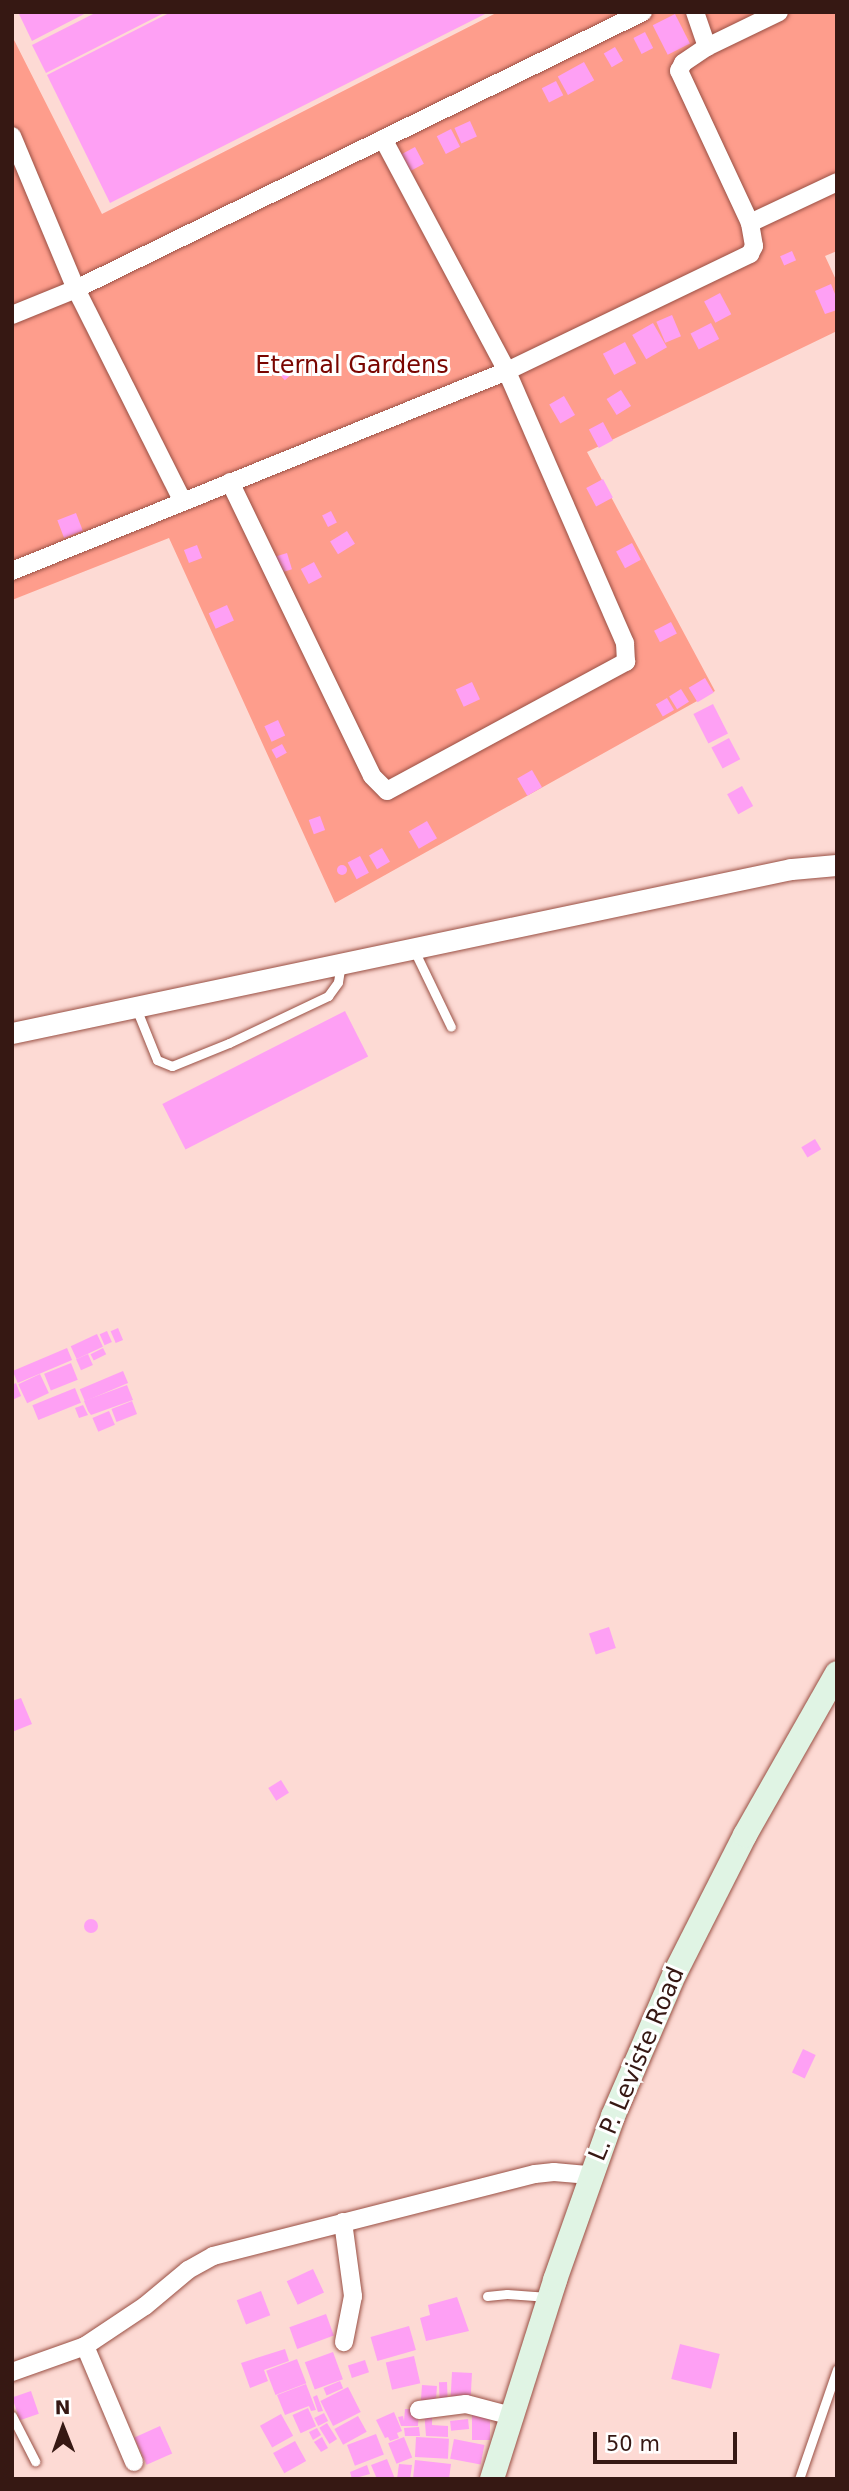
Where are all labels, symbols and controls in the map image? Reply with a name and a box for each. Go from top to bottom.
park label: Eternal Gardens [255,352,449,380]
street label: L. P. Leviste Road [583,1963,691,2165]
north arrow [28,2393,98,2463]
text: N [54,2396,71,2418]
scale bar [597,2418,740,2462]
text: 50 m [606,2432,660,2456]

